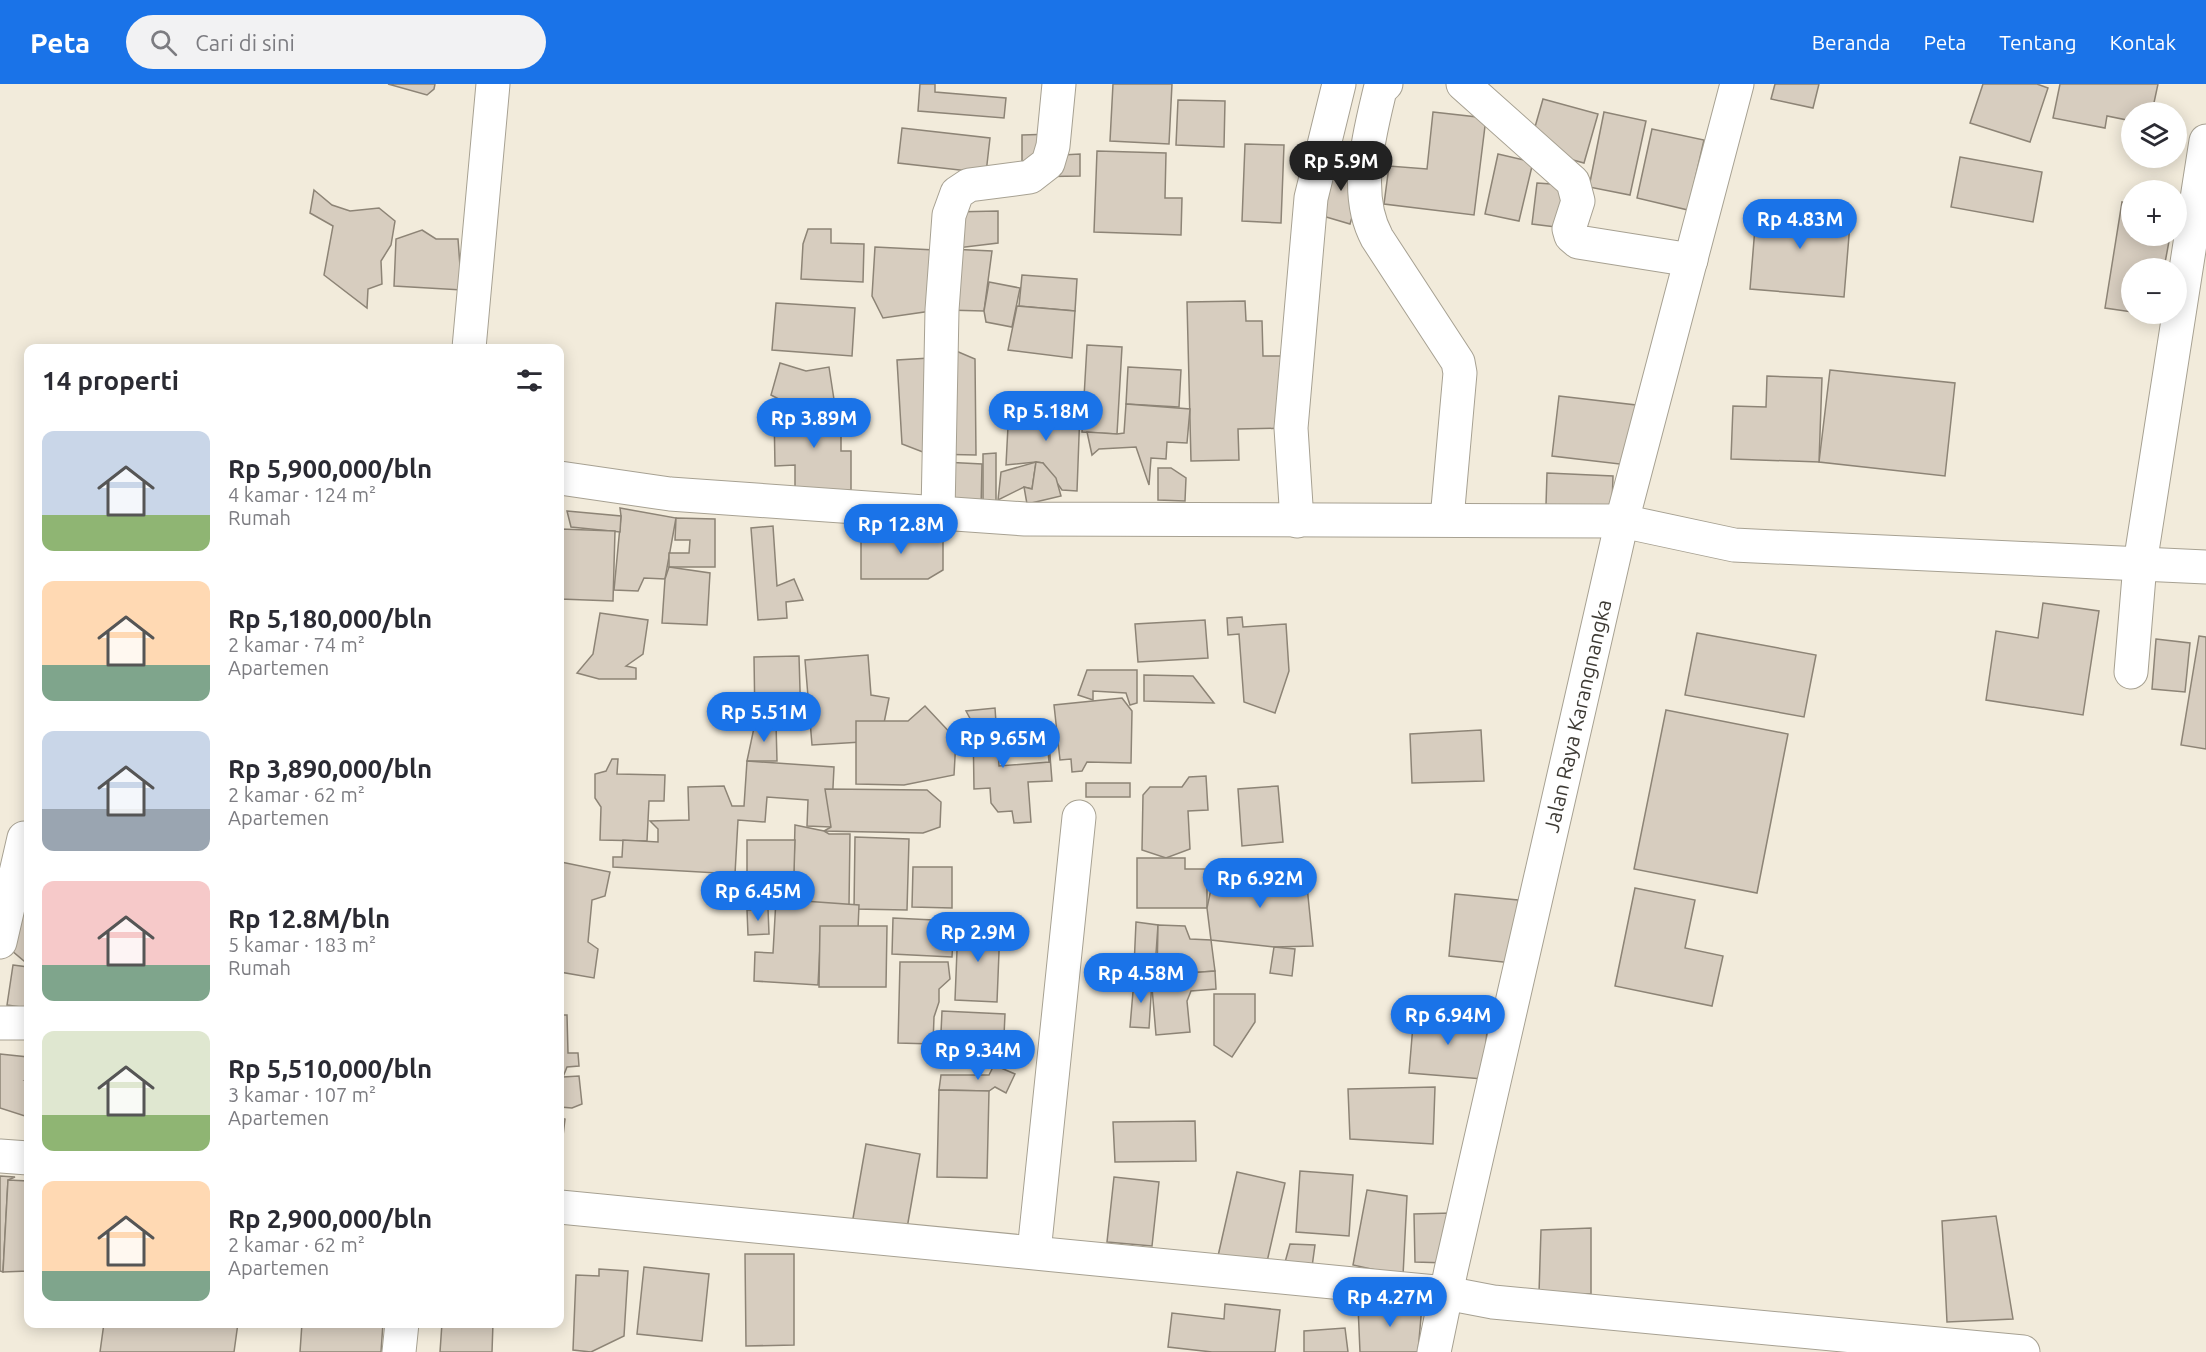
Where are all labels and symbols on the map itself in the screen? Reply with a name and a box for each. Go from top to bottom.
pin: Rp 5.9M [1286,141,1396,192]
pin: Rp 4.83M [1738,199,1862,250]
pin: Rp 5.18M [984,391,1108,442]
pin: Rp 3.89M [752,398,876,449]
pin: Rp 12.8M [839,504,963,555]
street label: Jalan Raya Karangnangka [1539,597,1616,835]
pin: Rp 5.51M [702,692,826,743]
pin: Rp 9.65M [941,718,1065,769]
pin: Rp 6.92M [1198,858,1322,909]
pin: Rp 6.45M [696,871,820,922]
pin: Rp 2.9M [923,912,1033,963]
pin: Rp 4.58M [1079,953,1203,1004]
pin: Rp 6.94M [1386,995,1510,1046]
pin: Rp 9.34M [916,1030,1040,1081]
pin: Rp 4.27M [1328,1277,1452,1328]

